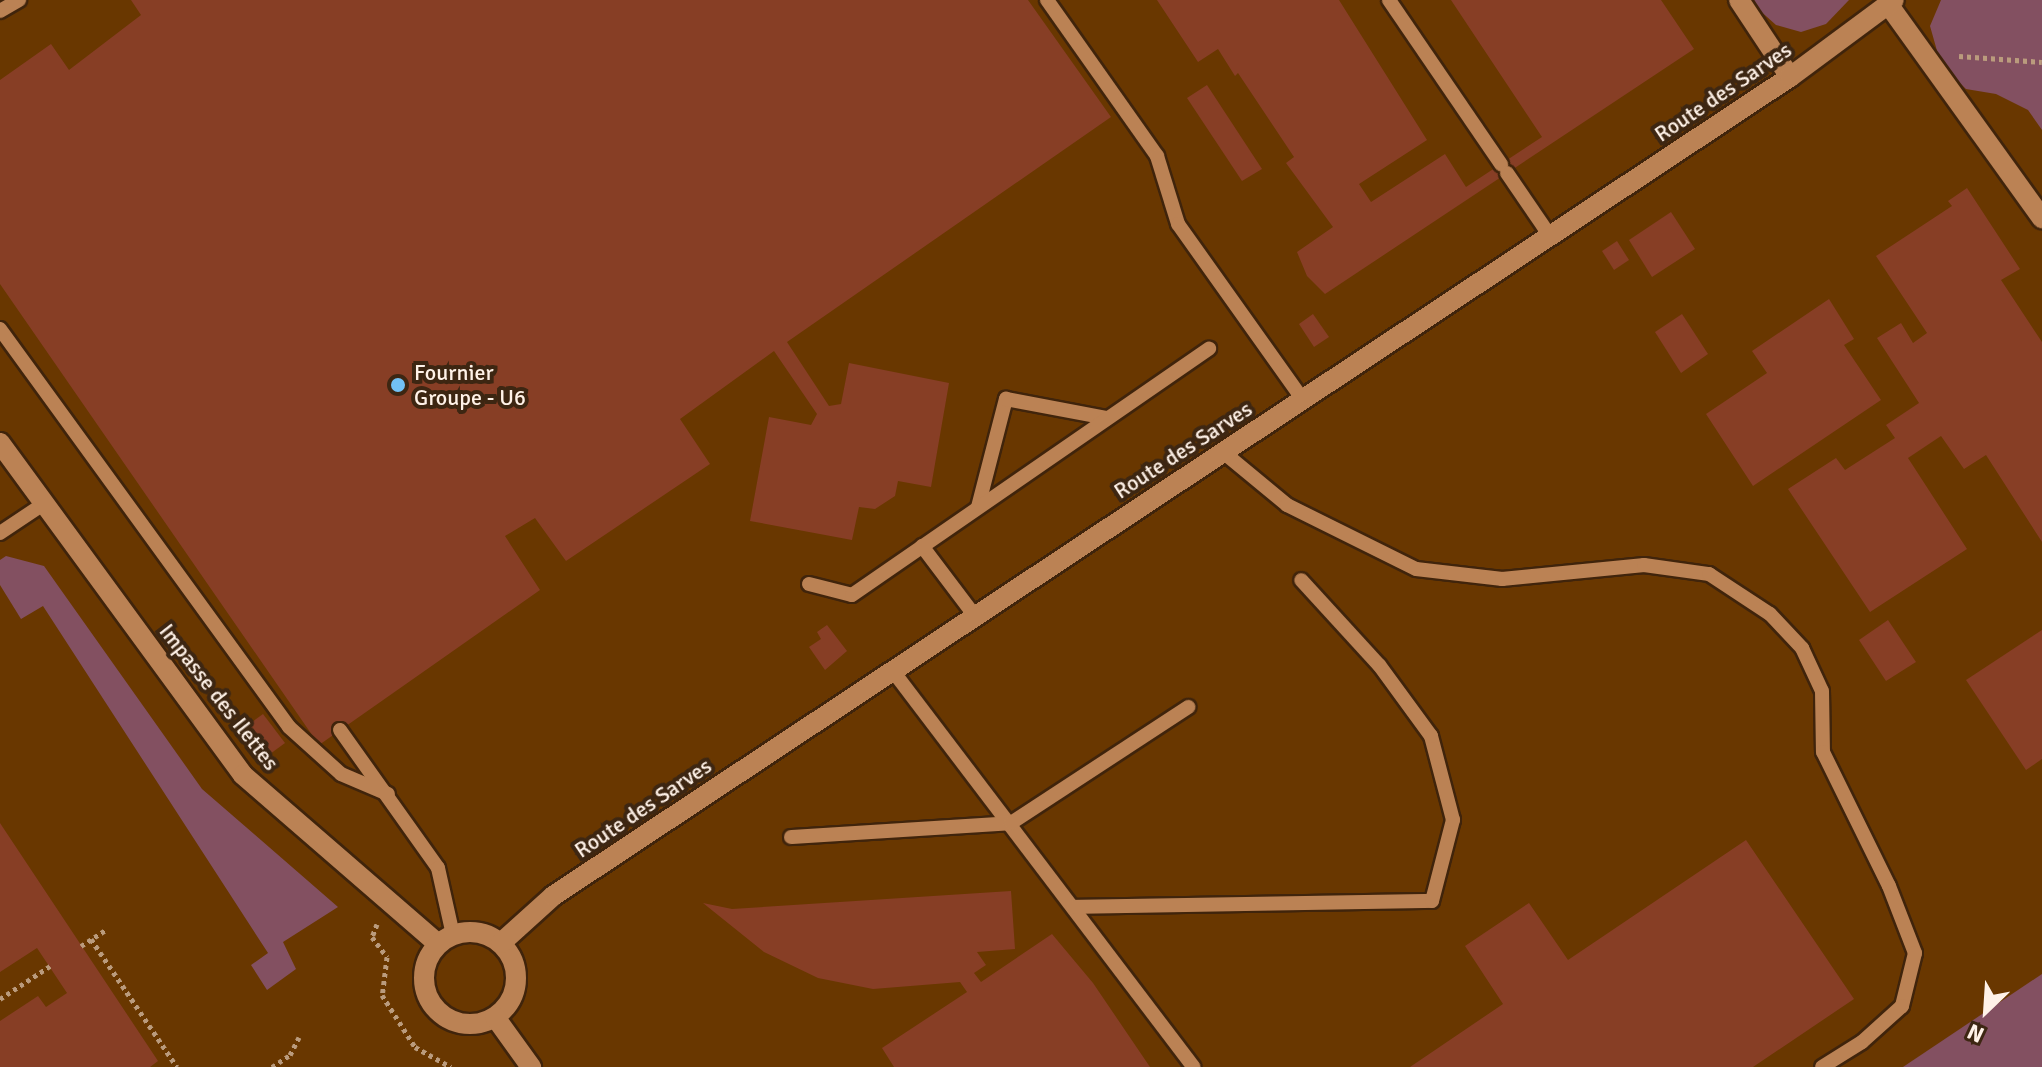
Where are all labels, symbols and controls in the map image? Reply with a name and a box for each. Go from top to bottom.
street label: Route des Sarves [1650,37,1796,147]
place label: Fournier Groupe - U6 [414,359,526,410]
marker: Fournier Groupe - U6 [389,376,407,394]
street label: Route des Sarves [1109,396,1257,504]
street label: Impasse des Ilettes [154,619,284,775]
street label: Route des Sarves [570,753,716,863]
north arrow [1946,971,2026,1051]
text: N [1963,1018,1988,1049]

